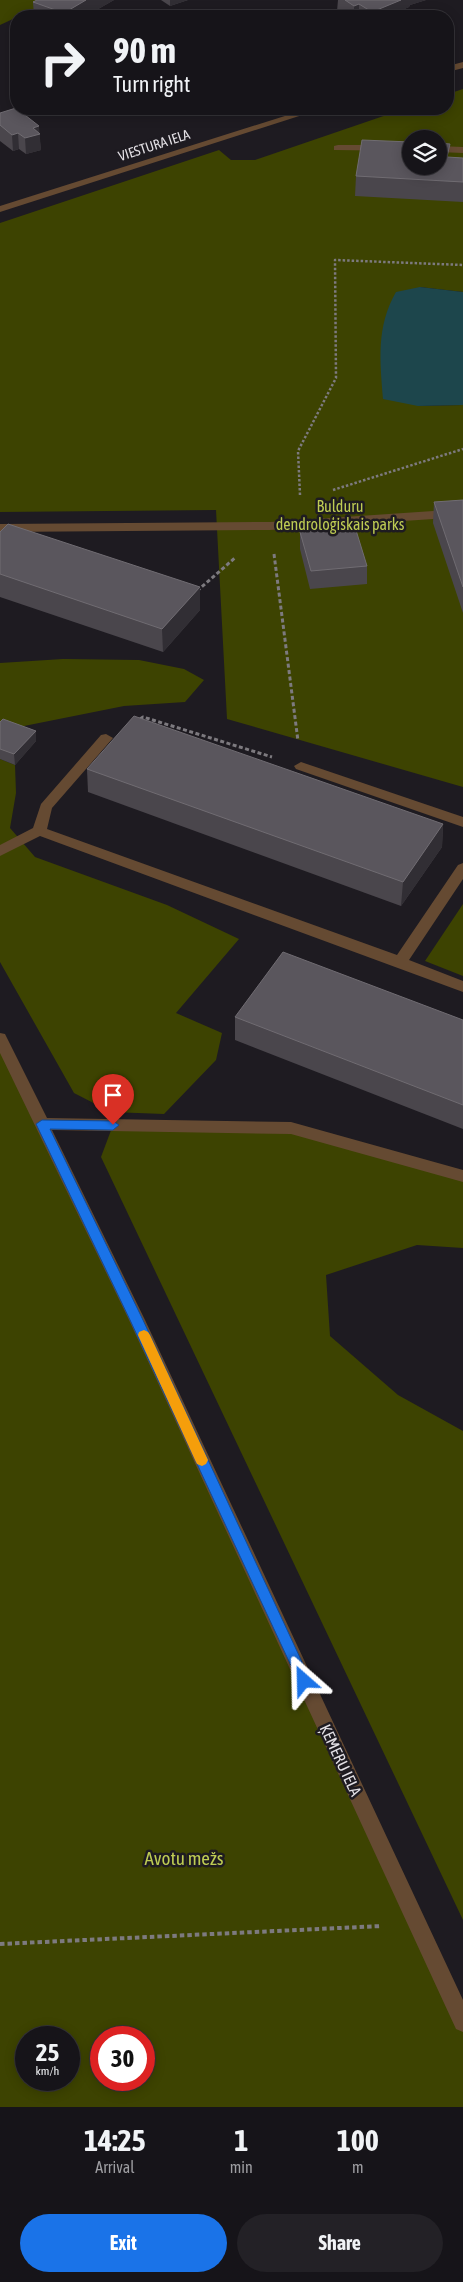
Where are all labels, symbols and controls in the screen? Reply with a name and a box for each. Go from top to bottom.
icon: right [30,30,95,95]
text: 90 m [113,30,176,70]
text: Turn right [113,71,190,97]
street label: VIESTURA IELA [116,126,192,164]
map controls [402,130,447,175]
button: layers [402,130,447,175]
park label: Bulduru dendroloģiskais parks [276,497,405,534]
pin [92,1074,134,1125]
icon: arrive [99,1081,127,1109]
position arrow [277,1654,329,1706]
street label: ĶEMERU IELA [316,1721,365,1799]
park label: Avotu mežs [145,1847,224,1869]
speed limit sign: 30 [90,2026,155,2091]
text: 25 [36,2038,59,2066]
text: km/h [36,2064,59,2078]
text: 14:25 [84,2123,146,2157]
text: 1 [234,2123,248,2157]
text: 100 [337,2123,379,2157]
text: Arrival [95,2158,134,2176]
text: min [230,2158,253,2176]
text: m [352,2158,364,2176]
button: Exit [20,2214,227,2272]
button: Share [237,2214,443,2272]

